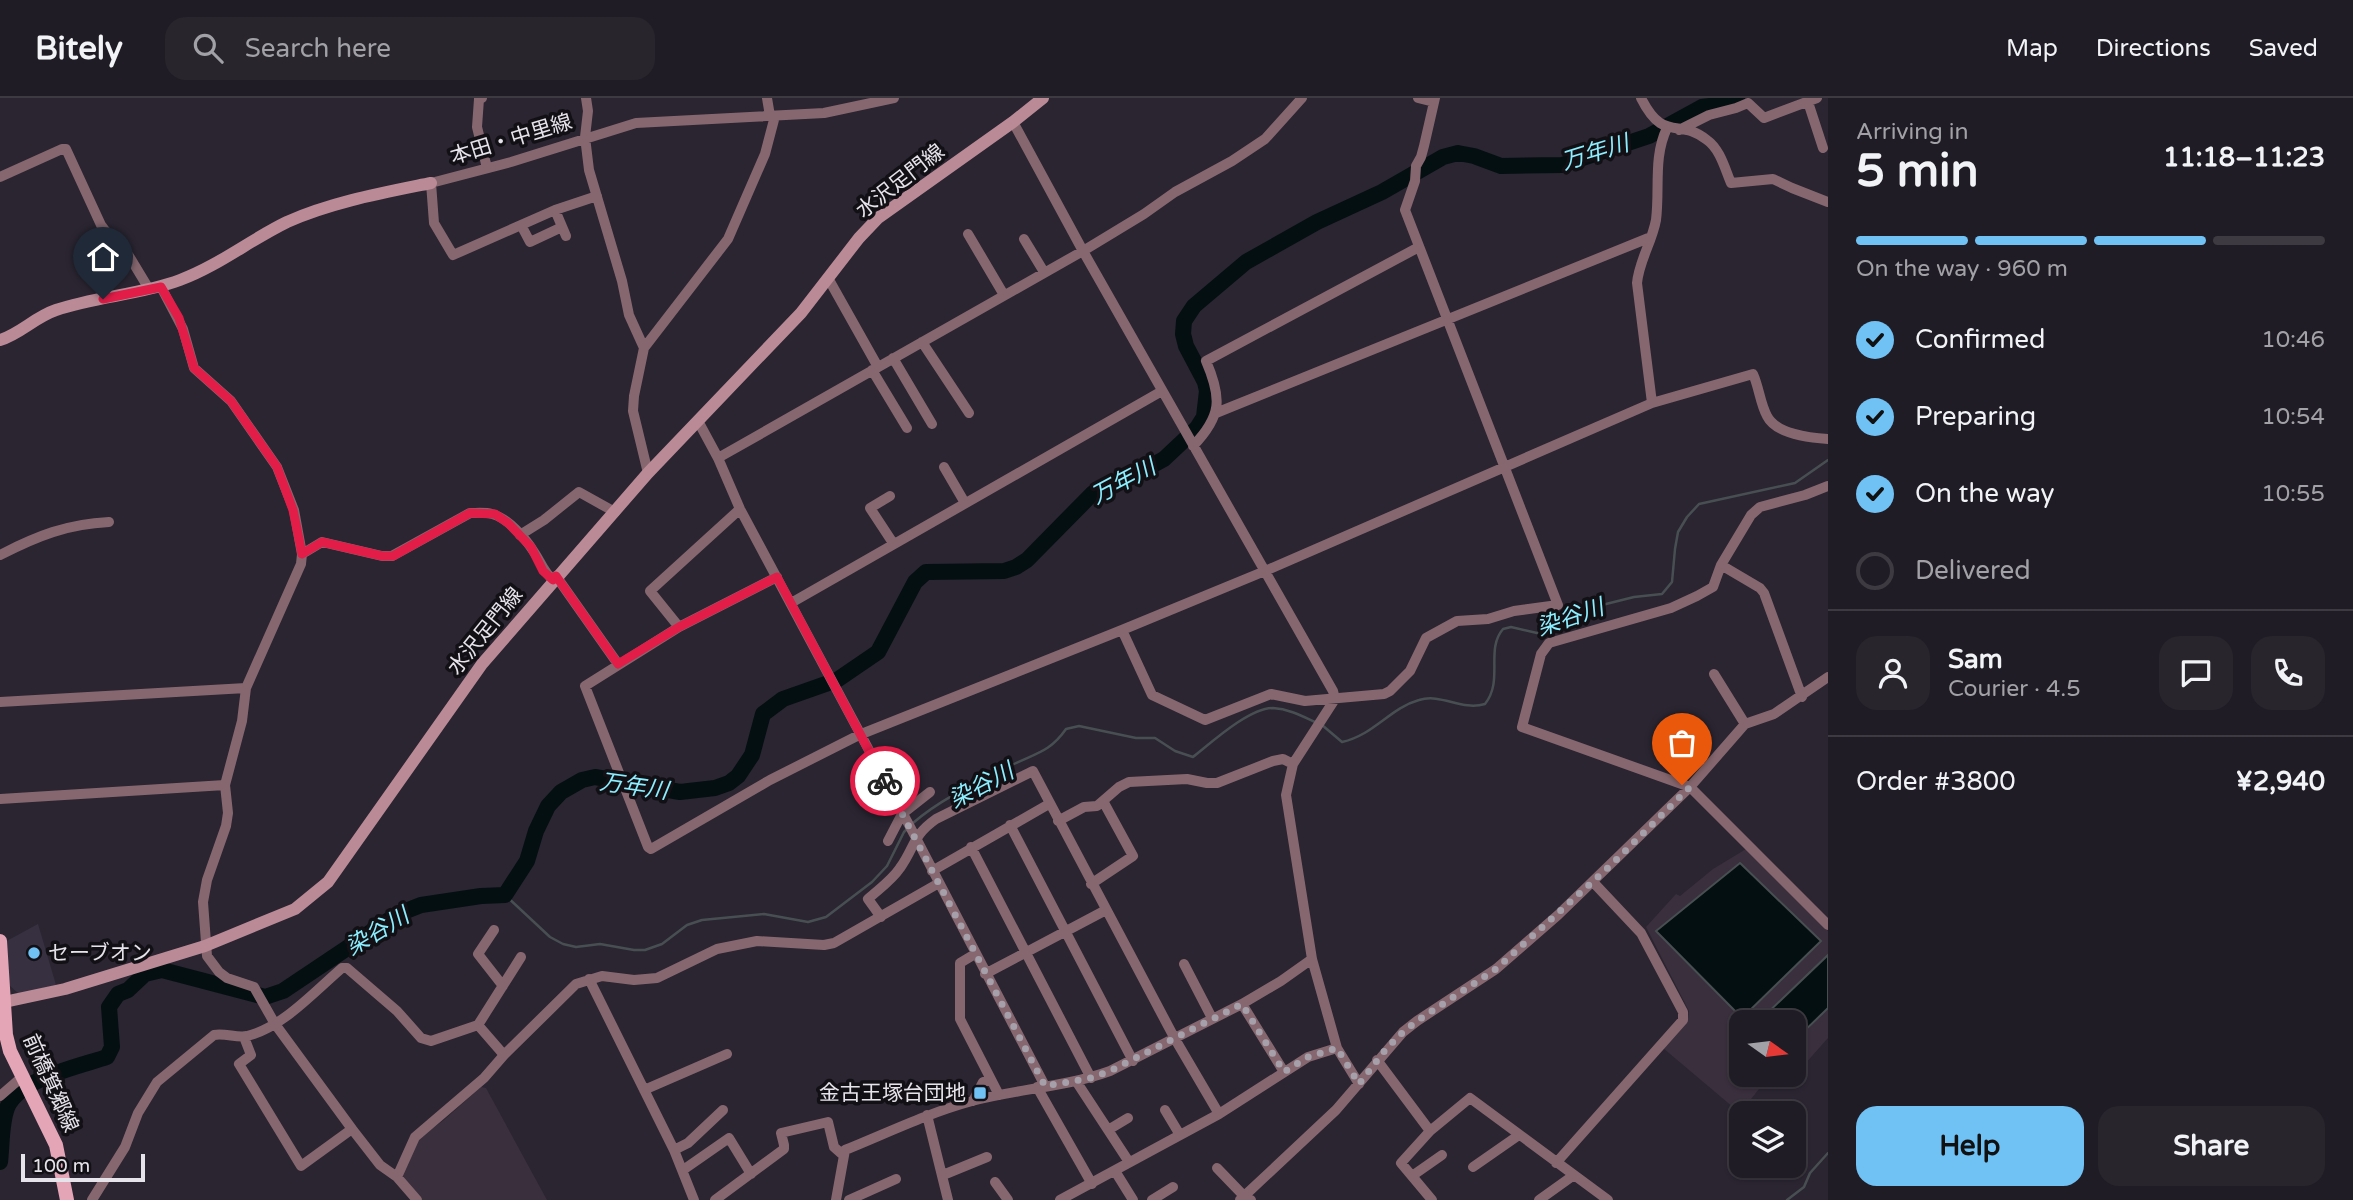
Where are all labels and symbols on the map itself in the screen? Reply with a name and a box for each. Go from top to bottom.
street label: 本田・中里線 [447,109,575,170]
water label: 万年川 [1558,129,1635,176]
street label: 水沢足門線 [851,139,949,224]
pin [73,227,133,299]
water label: 万年川 [1086,452,1163,510]
street label: 水沢足門線 [443,583,528,680]
water label: 染谷川 [1533,592,1610,642]
pin [1652,713,1712,785]
courier [850,746,920,816]
water label: 染谷川 [944,756,1021,814]
water label: 万年川 [598,768,673,806]
water label: 染谷川 [341,901,417,962]
place label: セーブオン [48,941,152,966]
marker: セーブオン [26,945,42,961]
north arrow [1729,1010,1806,1087]
street label: 前橋箕郷線 [18,1030,83,1136]
place label: 金古王塚台団地 [819,1081,966,1106]
marker: 金古王塚台団地 [972,1085,988,1101]
scale bar [21,1151,145,1183]

